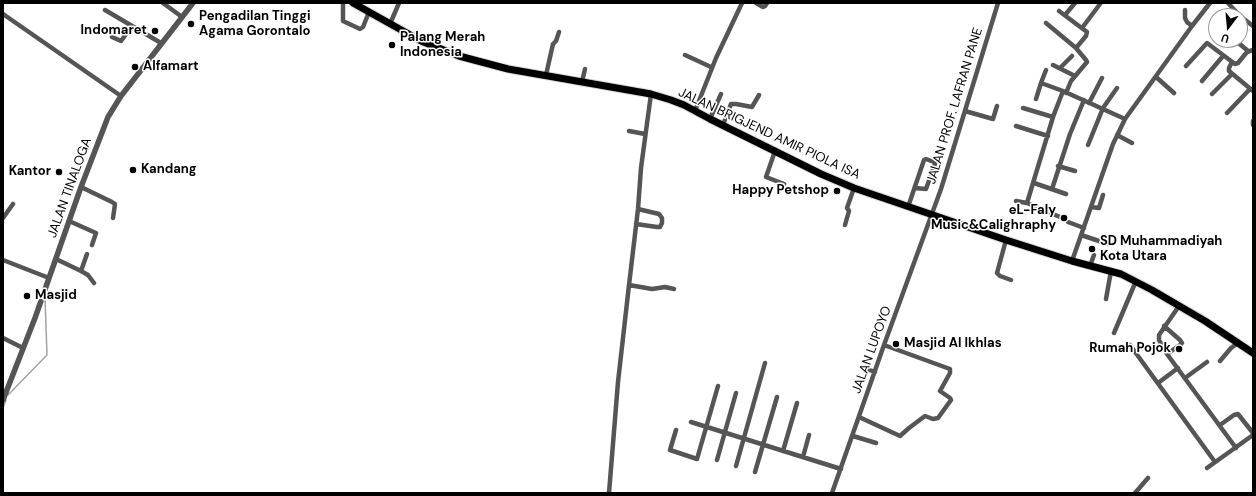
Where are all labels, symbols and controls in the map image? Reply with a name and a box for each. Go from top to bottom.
north arrow [1208,8,1248,48]
place label: Pengadilan Tinggi Agama Gorontalo [199,9,311,40]
marker: Pengadilan Tinggi Agama Gorontalo [186,19,196,29]
place label: Indomaret [81,23,147,39]
marker: Indomaret [150,26,160,36]
street label: JALAN PROF. LAFRAN PANE [924,26,986,186]
place label: Palang Merah Indonesia [400,30,485,61]
text: U [1219,31,1231,46]
marker: Palang Merah Indonesia [387,40,397,50]
place label: Alfamart [143,59,199,75]
marker: Alfamart [130,62,140,72]
street label: JALAN BRIGJEND AMIR PIOLA ISA [676,85,862,183]
street label: JALAN TINALOGA [45,136,95,240]
place label: Kandang [141,162,197,178]
place label: Kantor [9,164,51,180]
marker: Kandang [128,165,138,175]
marker: Kantor [54,167,64,177]
place label: Happy Petshop [732,183,829,199]
marker: Happy Petshop [832,186,842,196]
place label: eL-Faly Music&Calighraphy [931,203,1056,234]
marker: eL-Faly Music&Calighraphy [1059,213,1069,223]
place label: SD Muhammadiyah Kota Utara [1100,234,1222,265]
marker: SD Muhammadiyah Kota Utara [1087,244,1097,254]
place label: Masjid [35,288,77,304]
marker: Masjid [22,291,32,301]
street label: JALAN LUPOYO [849,304,895,396]
place label: Masjid Al Ikhlas [904,336,1002,352]
marker: Masjid Al Ikhlas [891,339,901,349]
place label: Rumah Pojok [1089,341,1171,357]
marker: Rumah Pojok [1174,344,1184,354]

